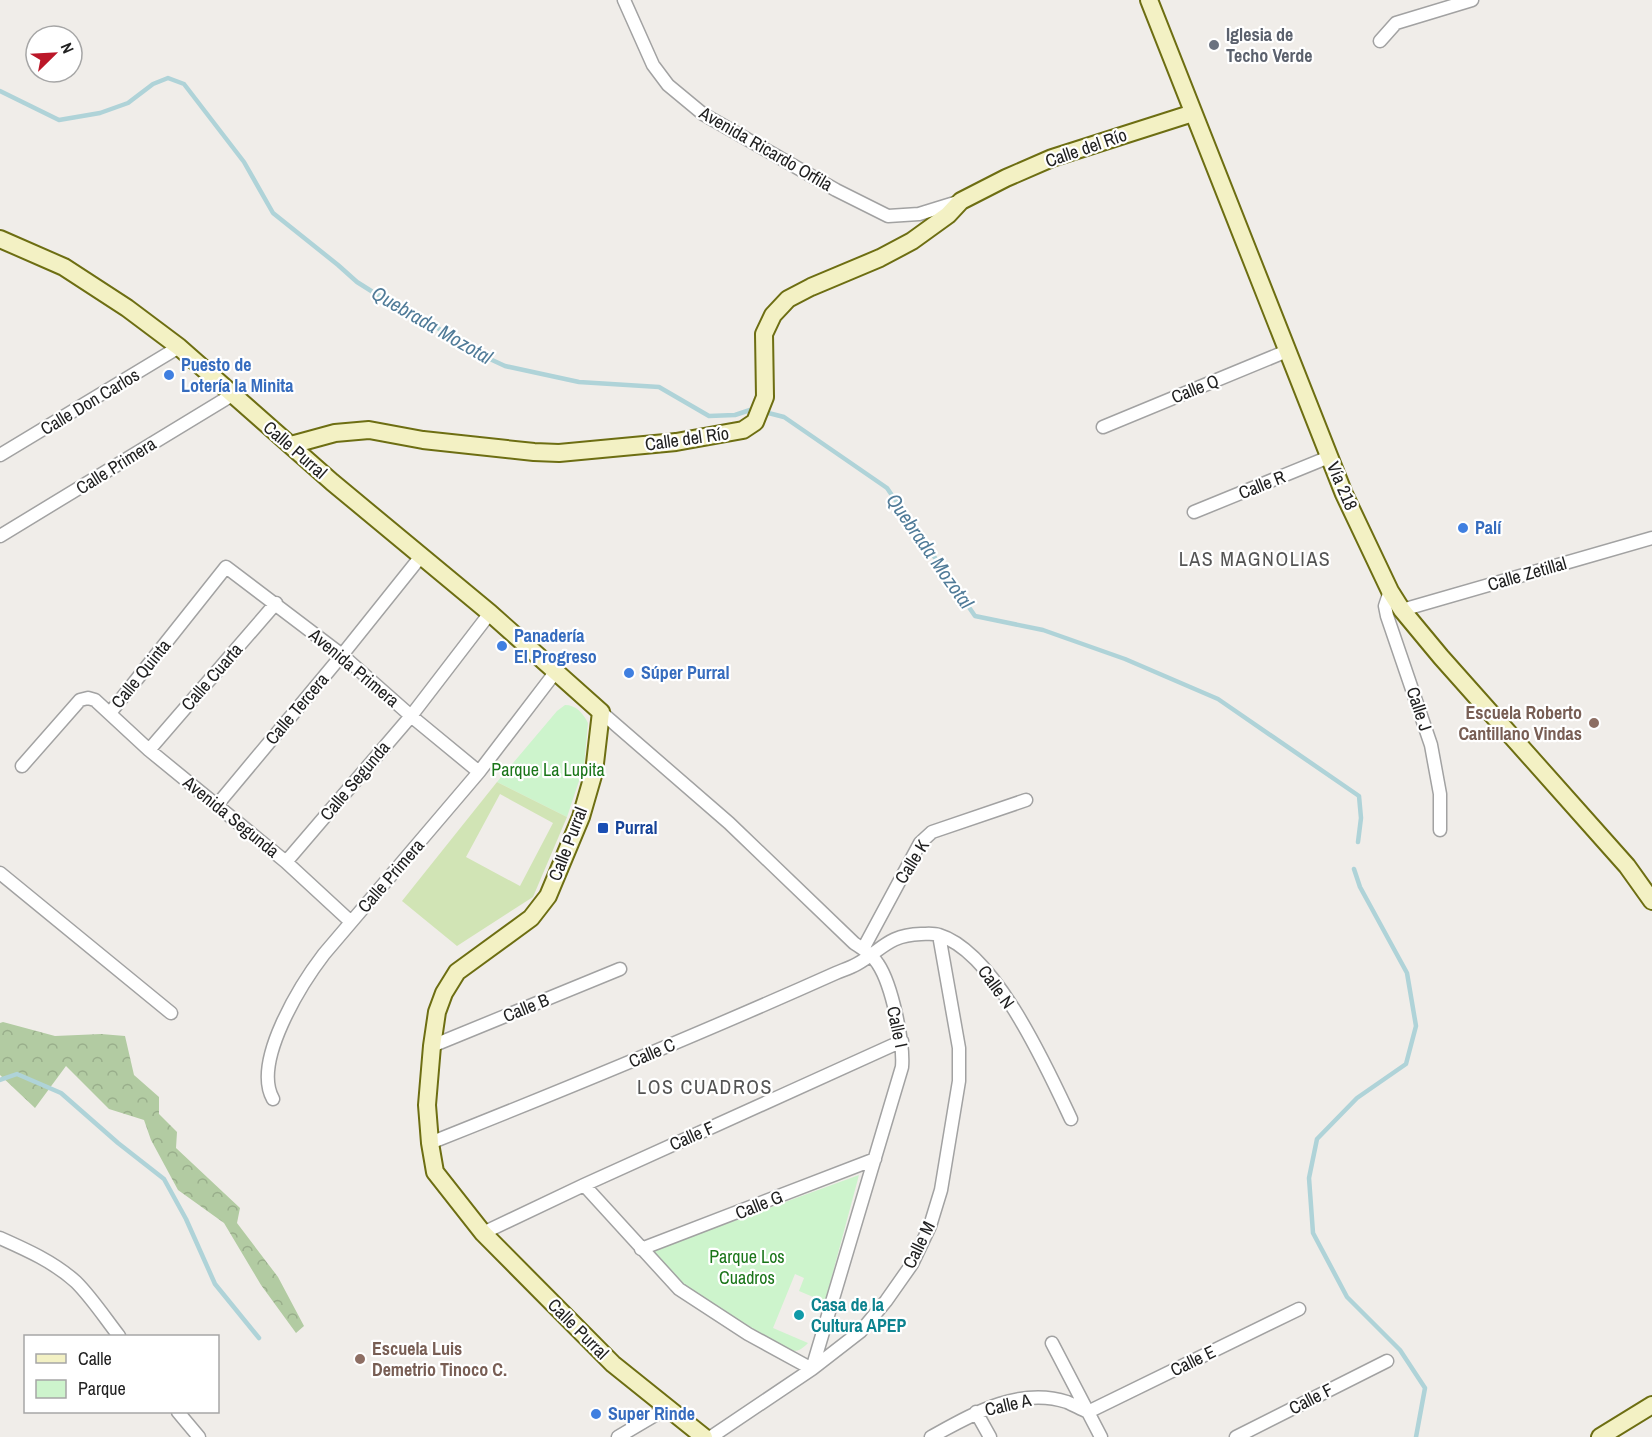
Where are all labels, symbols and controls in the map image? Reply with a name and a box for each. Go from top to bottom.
place label: Iglesia de Techo Verde [1226,22,1312,68]
north arrow [24,24,84,84]
marker: Iglesia de Techo Verde [1207,38,1221,52]
text: N [56,39,80,57]
street label: Avenida Ricardo Orfila [694,100,837,197]
street label: Calle del Río [1042,122,1130,173]
water label: Quebrada Mozotal [367,279,498,370]
place label: Puesto de Lotería la Minita [181,352,294,398]
street label: Calle Don Carlos [35,362,144,441]
marker: Puesto de Lotería la Minita [162,368,176,382]
street label: Calle Q [1167,368,1222,409]
street label: Calle Purral [258,415,333,484]
street label: Calle del Río [643,420,731,457]
street label: Calle Primera [71,431,161,500]
street label: Vía 218 [1321,458,1364,514]
street label: Calle R [1235,464,1289,505]
water label: Quebrada Mozotal [881,488,980,614]
place label: Palí [1475,515,1502,540]
marker: Palí [1456,521,1470,535]
district label: LAS MAGNOLIAS [1179,545,1331,572]
street label: Calle Zetillal [1484,550,1569,597]
street label: Avenida Primera [303,622,405,713]
place label: Panadería El Progreso [514,623,597,669]
street label: Calle Quinta [105,634,176,713]
street label: Calle Cuarta [175,638,248,716]
marker: Panadería El Progreso [495,639,509,653]
place label: Súper Purral [641,660,730,685]
marker: Súper Purral [622,666,636,680]
street label: Calle Tercera [259,667,334,750]
street label: Calle J [1401,684,1438,734]
place label: Escuela Roberto Cantillano Vindas [1458,700,1582,746]
marker: Escuela Roberto Cantillano Vindas [1587,716,1601,730]
street label: Calle Segunda [314,736,395,826]
park label: Parque La Lupita [491,757,605,782]
street label: Avenida Segunda [177,769,285,863]
street label: Calle Purral [542,803,593,884]
place label: Purral [615,815,658,840]
marker: Purral [596,821,610,835]
street label: Calle Primera [352,833,430,918]
street label: Calle K [888,835,935,889]
street label: Calle N [972,960,1021,1014]
street label: Calle B [499,987,553,1028]
street label: Calle I [881,1004,914,1050]
street label: Calle C [625,1032,679,1073]
district label: LOS CUADROS [637,1073,773,1100]
street label: Calle F [665,1115,718,1156]
street label: Calle G [731,1184,786,1225]
street label: Calle M [896,1217,941,1273]
park label: Parque Los Cuadros [709,1244,785,1290]
place label: Casa de la Cultura APEP [811,1292,907,1338]
street label: Calle Purral [542,1293,614,1365]
marker: Casa de la Cultura APEP [792,1308,806,1322]
legend [24,1335,219,1413]
place label: Escuela Luis Demetrio Tinoco C. [372,1336,507,1382]
street label: Calle E [1166,1339,1220,1382]
text: Calle [78,1346,112,1371]
marker: Escuela Luis Demetrio Tinoco C. [353,1352,367,1366]
text: Parque [78,1376,126,1401]
street label: Calle F [1284,1377,1337,1420]
street label: Calle A [982,1387,1034,1422]
place label: Super Rinde [608,1401,695,1426]
marker: Super Rinde [589,1407,603,1421]

